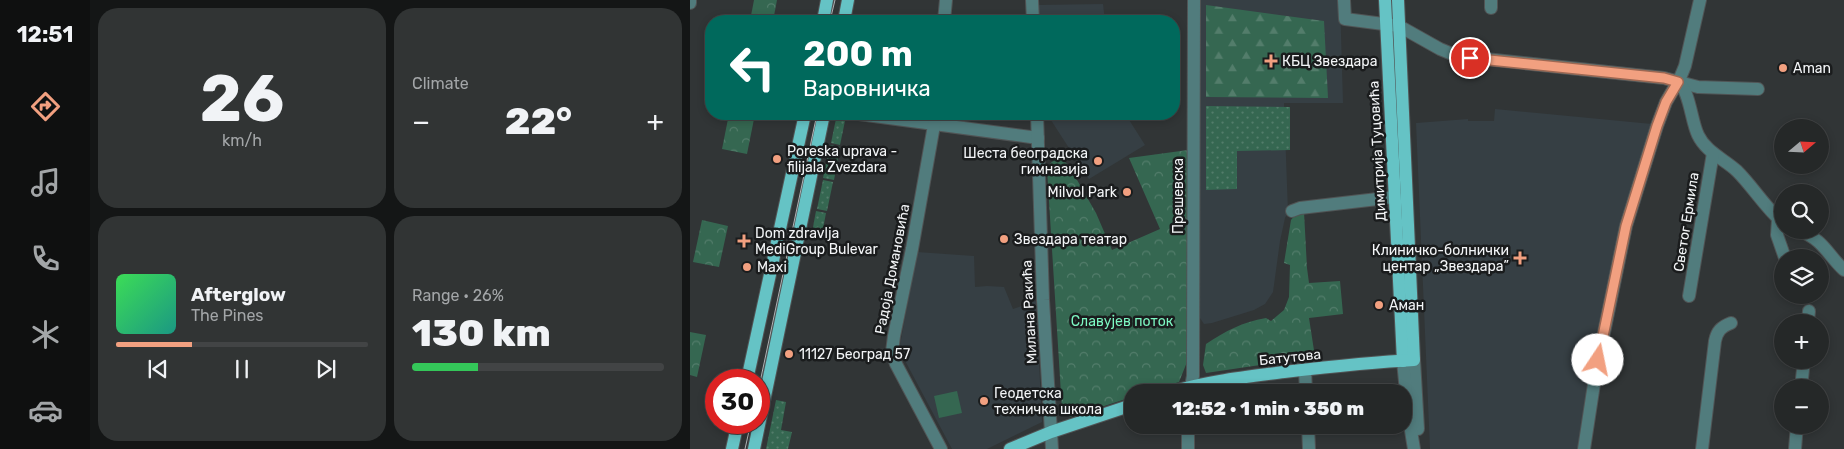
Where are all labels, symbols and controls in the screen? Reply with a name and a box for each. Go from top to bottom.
text: 12:51 [17,21,73,48]
text: 200 m [803,33,913,75]
icon: left [720,35,785,100]
pin [1449,37,1491,79]
icon: arrive [1456,44,1484,72]
place label: КБЦ Звездара [1282,53,1377,70]
marker: КБЦ Звездара [1264,54,1278,68]
text: 26 [200,60,284,137]
place label: Aman [1793,60,1831,77]
marker: Aman [1777,62,1789,74]
text: Climate [412,74,469,93]
text: Варовничка [803,75,931,102]
street label: Димитрија Туцовића [1365,80,1390,222]
icon: directions [28,89,63,124]
text: 22° [505,98,572,144]
text: − [412,105,430,138]
text: + [647,105,664,138]
north arrow [1774,119,1829,174]
map controls [1774,119,1829,434]
text: km/h [222,131,262,150]
place label: Poreska uprava - filijala Zvezdara [787,143,897,176]
place label: Шеста београдска гимназија [963,145,1088,178]
marker: Poreska uprava - filijala Zvezdara [771,153,783,165]
marker: Шеста београдска гимназија [1092,155,1104,167]
street label: Прешевска [1170,158,1187,234]
icon: music [28,165,63,200]
street label: Светог Ермила [1670,171,1703,273]
place label: Milvol Park [1048,184,1118,201]
button: search [1774,184,1829,239]
marker: Milvol Park [1121,186,1133,198]
street label: Радоја Домановића [872,202,913,336]
place label: Dom zdravlja MediGroup Bulevar [755,225,879,258]
place label: Звездара театар [1014,231,1127,248]
marker: Звездара театар [998,233,1010,245]
marker: Dom zdravlja MediGroup Bulevar [737,234,751,248]
icon: phone [28,241,63,276]
place label: Клиничко-болнички центар „Звездара” [1372,242,1509,275]
button: layers [1774,249,1829,304]
marker: Клиничко-болнички центар „Звездара” [1513,251,1527,265]
place label: Maxi [757,259,787,276]
street label: Милана Ракића [1018,259,1041,364]
marker: Maxi [741,261,753,273]
text: Afterglow [191,283,286,306]
text: Range · 26% [412,286,504,305]
place label: Аман [1389,297,1424,314]
marker: Аман [1373,299,1385,311]
text: The Pines [191,306,264,325]
text: 130 km [412,310,551,356]
park label: Славујев поток [1071,313,1174,330]
button: + [1774,314,1829,369]
icon: climate [28,317,63,352]
position arrow [1571,333,1623,385]
place label: 11127 Београд 57 [799,346,910,363]
street label: Батутова [1258,346,1322,369]
marker: 11127 Београд 57 [783,348,795,360]
icon: previous [144,355,172,383]
icon: pause [228,355,256,383]
icon: next [312,355,340,383]
speed limit sign: 30 [705,369,770,434]
button: − [1774,379,1829,434]
place label: Геодетска техничка школа [994,385,1102,418]
icon: car [28,393,63,428]
marker: Геодетска техничка школа [978,395,990,407]
text: 12:52 · 1 min · 350 m [1172,397,1364,420]

